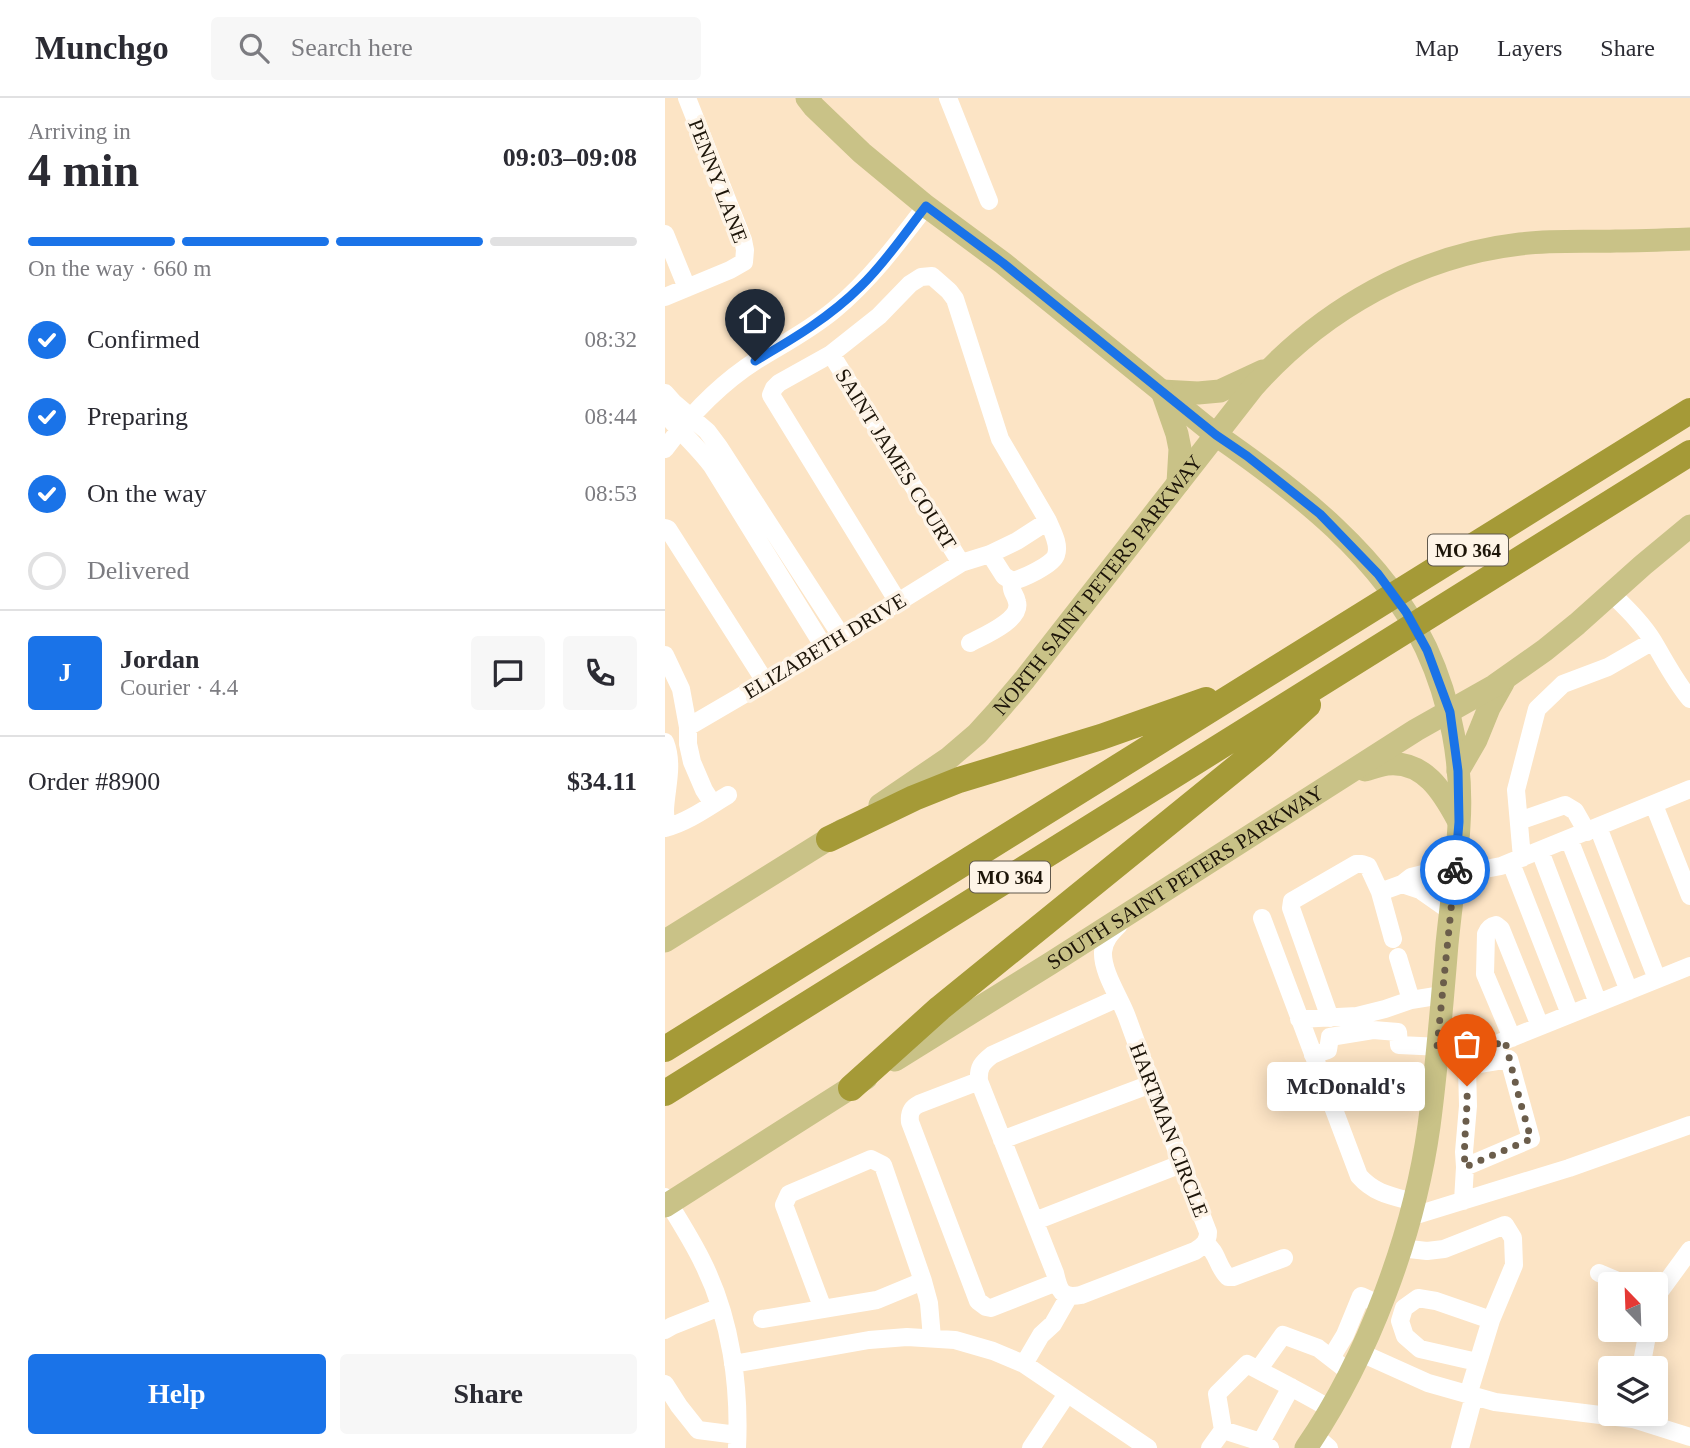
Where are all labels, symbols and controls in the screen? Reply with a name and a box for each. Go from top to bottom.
search box [211,17,701,80]
icon: search [235,29,273,67]
text: Munchgo [35,30,169,66]
text: Search here [291,33,413,62]
text: Map [1415,35,1459,61]
text: Layers [1497,35,1562,61]
text: Share [1600,35,1655,61]
street label: PENNY LANE [683,116,753,246]
text: Arriving in [28,119,131,144]
text: 09:03–09:08 [503,143,637,172]
text: 4 min [28,145,139,196]
text: On the way · 660 m [28,256,211,281]
pin [725,289,785,361]
icon: home [736,300,774,338]
icon: check [28,321,66,359]
text: Confirmed [87,325,200,354]
text: 08:32 [585,327,637,352]
street label: SAINT JAMES COURT [831,364,961,554]
icon: check [28,398,66,436]
text: Preparing [87,402,188,431]
text: 08:44 [585,404,637,429]
street label: NORTH SAINT PETERS PARKWAY [988,450,1207,720]
icon: check [28,475,66,513]
text: On the way [87,479,207,508]
text: 08:53 [585,481,637,506]
road number: MO 364 [1428,534,1508,565]
text: Delivered [87,556,190,585]
street label: ELIZABETH DRIVE [740,588,910,704]
button: chat [471,636,545,710]
button: phone [563,636,637,710]
text: Jordan [120,645,199,674]
text: J [59,658,72,687]
text: Courier · 4.4 [120,675,238,700]
text: Order #8900 [28,767,160,796]
text: $34.11 [567,767,637,796]
street label: SOUTH SAINT PETERS PARKWAY [1043,780,1328,974]
courier [1420,835,1490,905]
icon: bike [1436,851,1474,889]
road number: MO 364 [970,862,1050,892]
pin [1437,1014,1497,1086]
icon: bag [1448,1025,1486,1063]
street label: HARTMAN CIRCLE [1125,1039,1213,1221]
callout: McDonald's [1267,1062,1425,1110]
text: McDonald's [1287,1074,1405,1099]
north arrow [1598,1272,1668,1342]
map controls [1598,1272,1668,1426]
button: Help [28,1354,326,1434]
button: Share [340,1354,637,1434]
button: layers [1598,1356,1668,1426]

